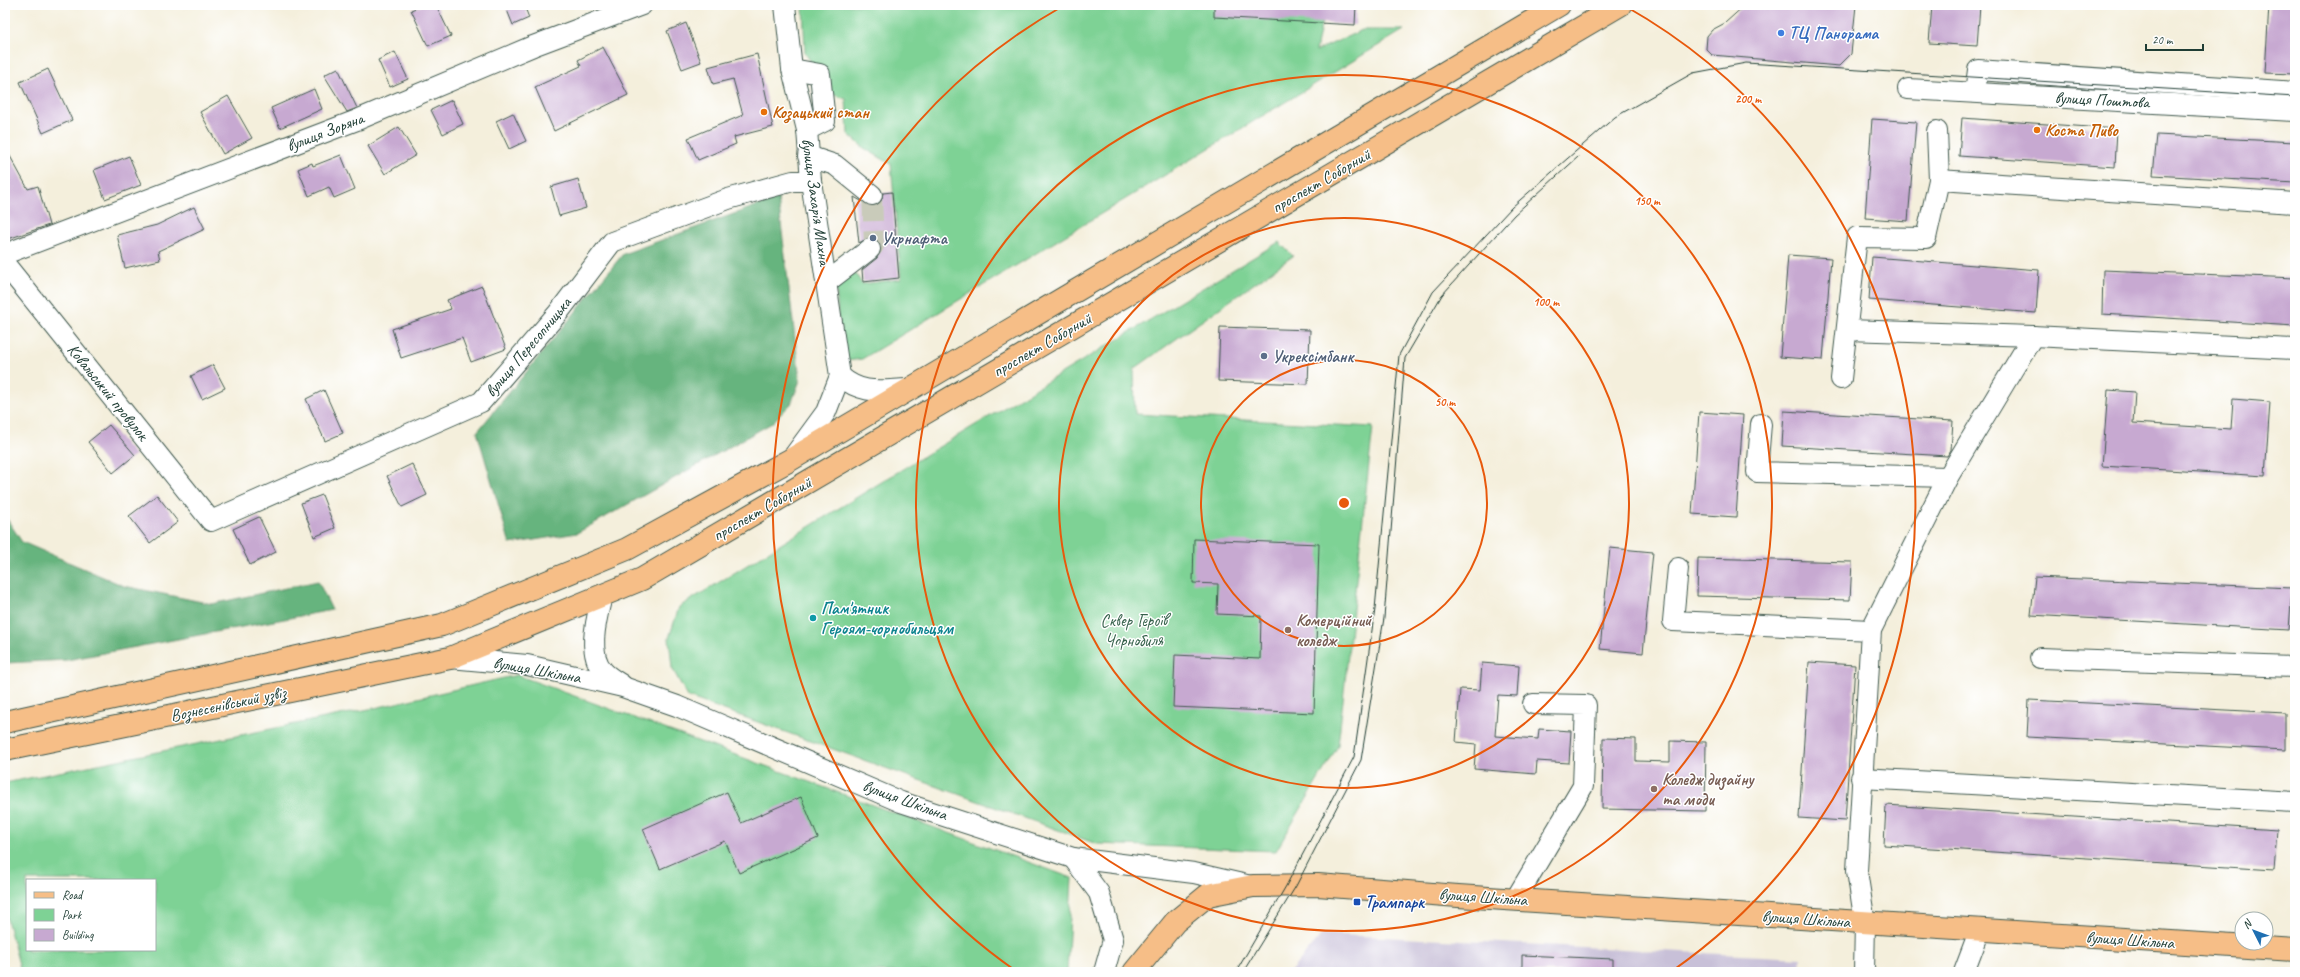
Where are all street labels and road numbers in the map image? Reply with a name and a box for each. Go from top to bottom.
street label: вулиця Поштова [2054,87,2152,113]
street label: вулиця Зоряна [283,107,368,156]
street label: вулиця Захарія Махна [797,137,836,269]
street label: проспект Соборний [1268,144,1375,218]
street label: вулиця Пересопницька [480,292,577,401]
street label: проспект Соборний [989,308,1096,382]
street label: Ковальський провулок [63,340,154,446]
street label: проспект Соборний [709,472,816,546]
street label: вулиця Шкільна [492,652,584,688]
street label: Вознесенівський узвіз [169,681,289,727]
street label: вулиця Шкільна [860,775,952,826]
street label: вулиця Шкільна [1438,883,1529,911]
street label: вулиця Шкільна [1761,905,1852,933]
street label: вулиця Шкільна [2085,926,2176,954]

